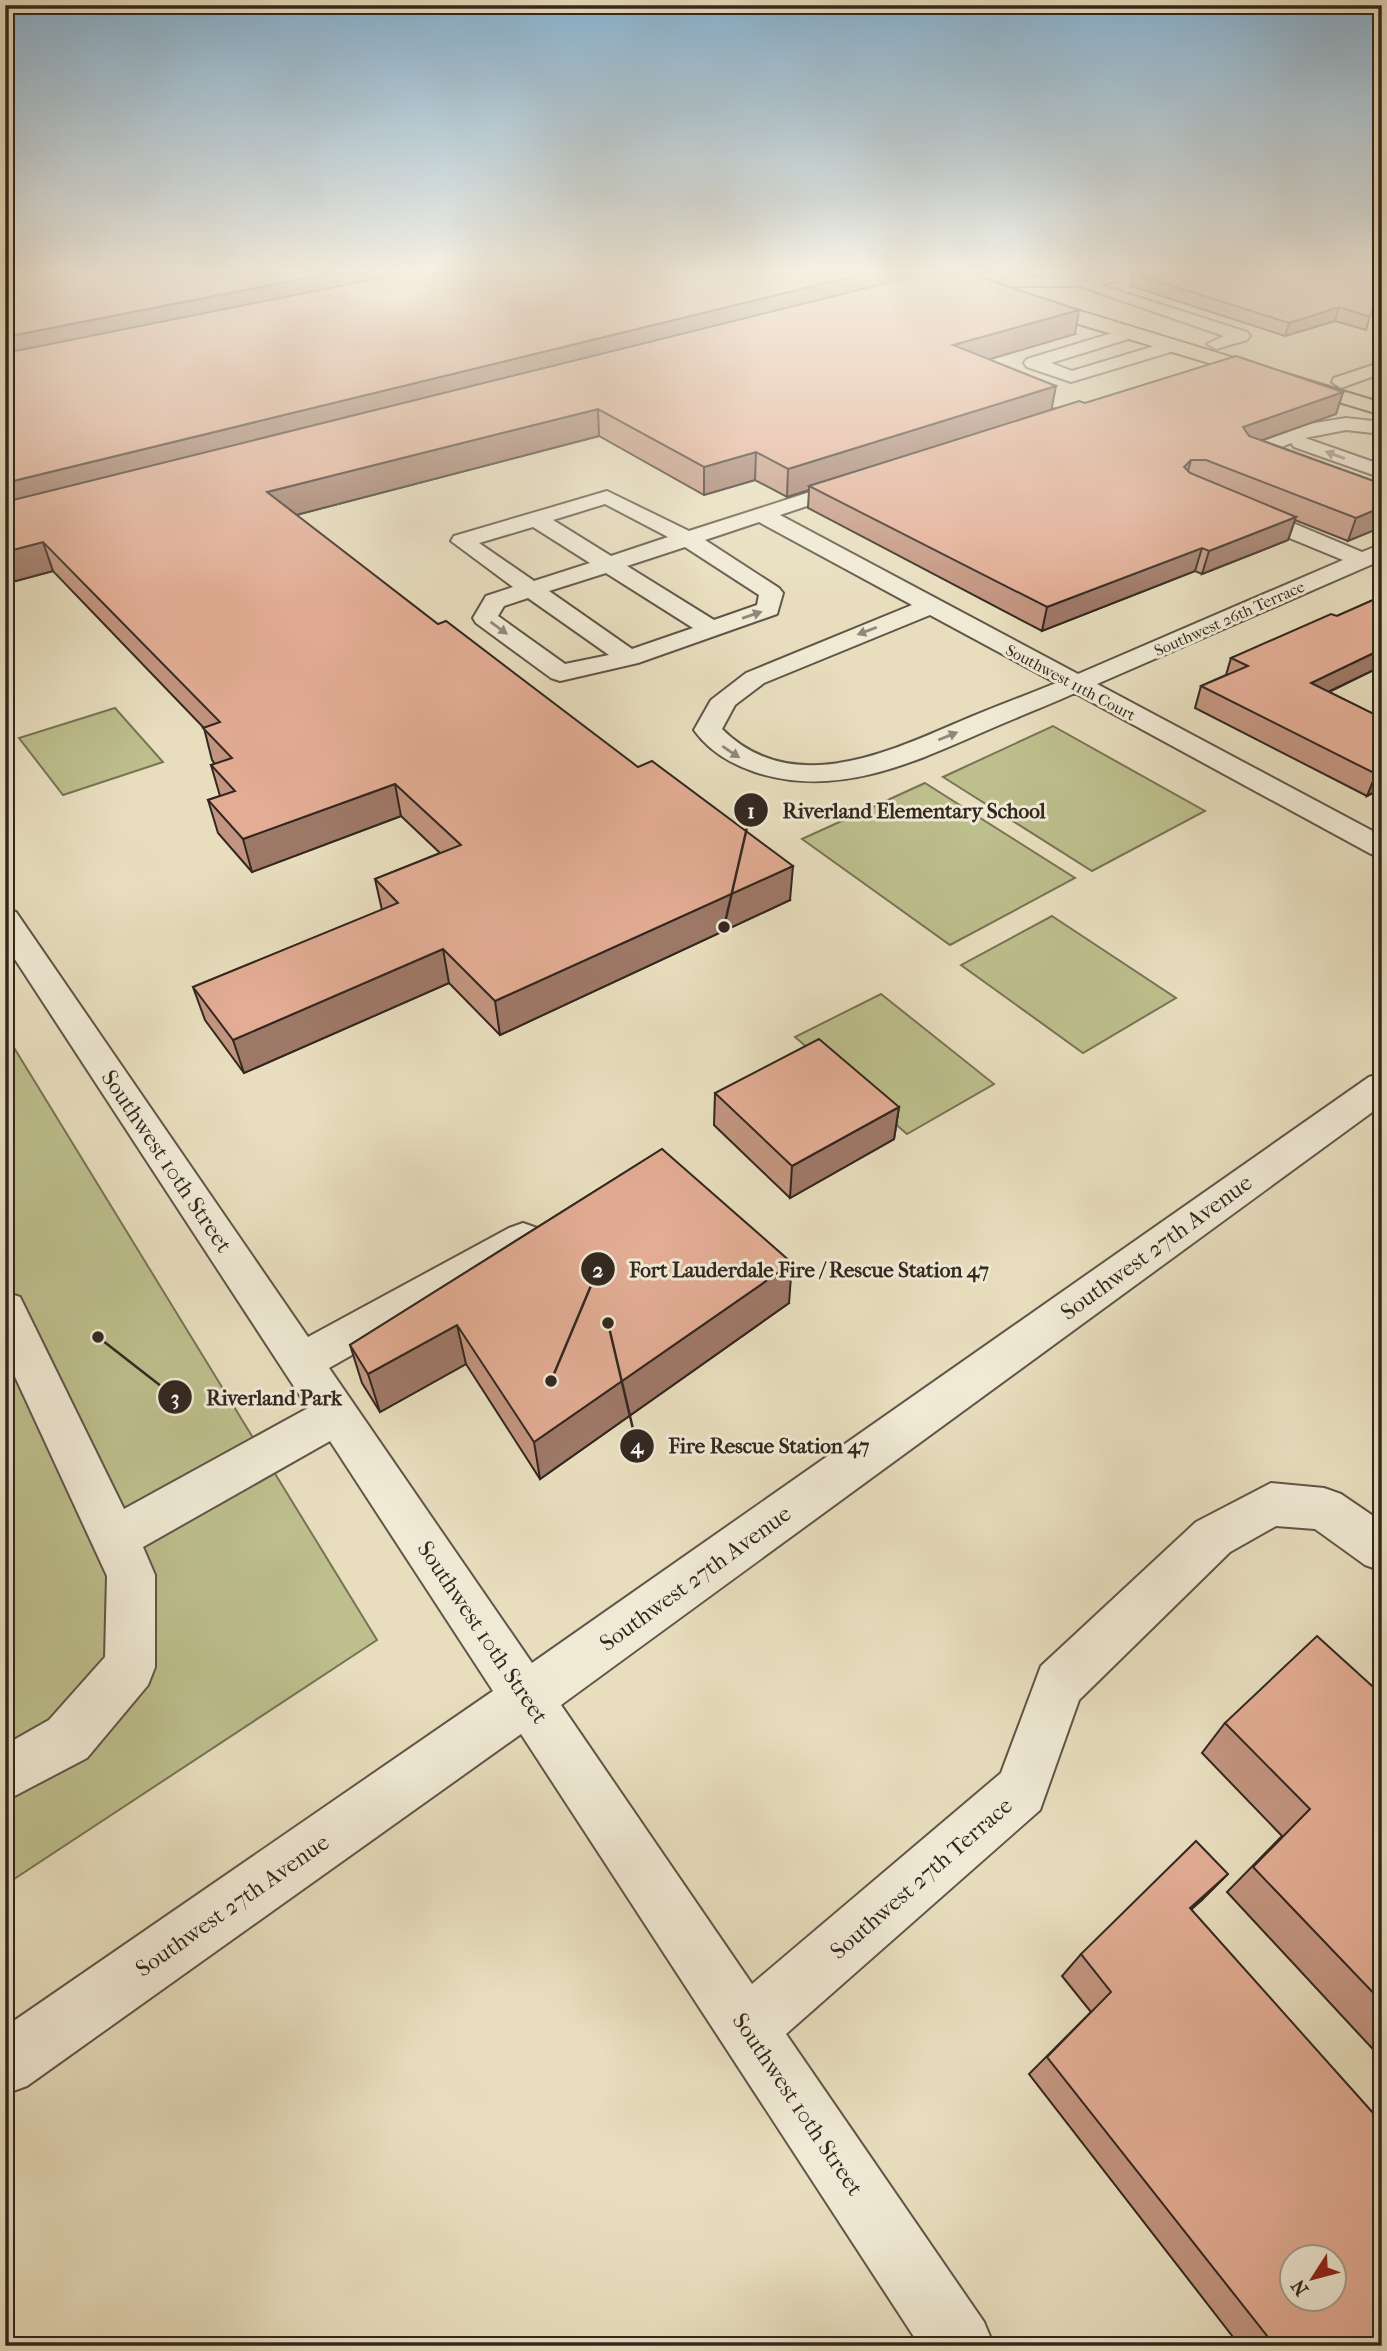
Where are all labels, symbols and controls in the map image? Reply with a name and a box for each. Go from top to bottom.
one-way arrow [1325,449,1346,460]
street label: Southwest 26th Terrace [1151,577,1307,660]
one-way arrow [741,609,762,620]
one-way arrow [490,621,508,635]
one-way arrow [857,625,878,636]
street label: Southwest 11th Court [1003,640,1139,725]
one-way arrow [938,730,959,741]
one-way arrow [722,745,740,759]
callout: Riverland Elementary School [733,789,1059,831]
text: 1 [747,799,755,823]
text: Riverland Elementary School [782,799,1046,823]
street label: Southwest 10th Street [96,1065,238,1258]
street label: Southwest 27th Avenue [1055,1169,1257,1326]
callout: Fort Lauderdale Fire / Rescue Station 47 [581,1248,1003,1290]
text: 2 [593,1258,604,1282]
text: Fort Lauderdale Fire / Rescue Station 47 [628,1258,989,1283]
callout: Riverland Park [157,1376,356,1418]
text: 3 [171,1386,179,1410]
text: Riverland Park [206,1386,343,1410]
callout: Fire Rescue Station 47 [620,1425,884,1467]
text: 4 [630,1434,645,1459]
text: Fire Rescue Station 47 [668,1434,869,1459]
street label: Southwest 27th Avenue [594,1500,796,1657]
street label: Southwest 10th Street [412,1536,554,1729]
street label: Southwest 27th Terrace [825,1792,1018,1965]
street label: Southwest 27th Avenue [130,1828,334,1982]
street label: Southwest 10th Street [727,2008,869,2201]
north arrow [1278,2242,1348,2312]
text: N [1287,2275,1313,2300]

